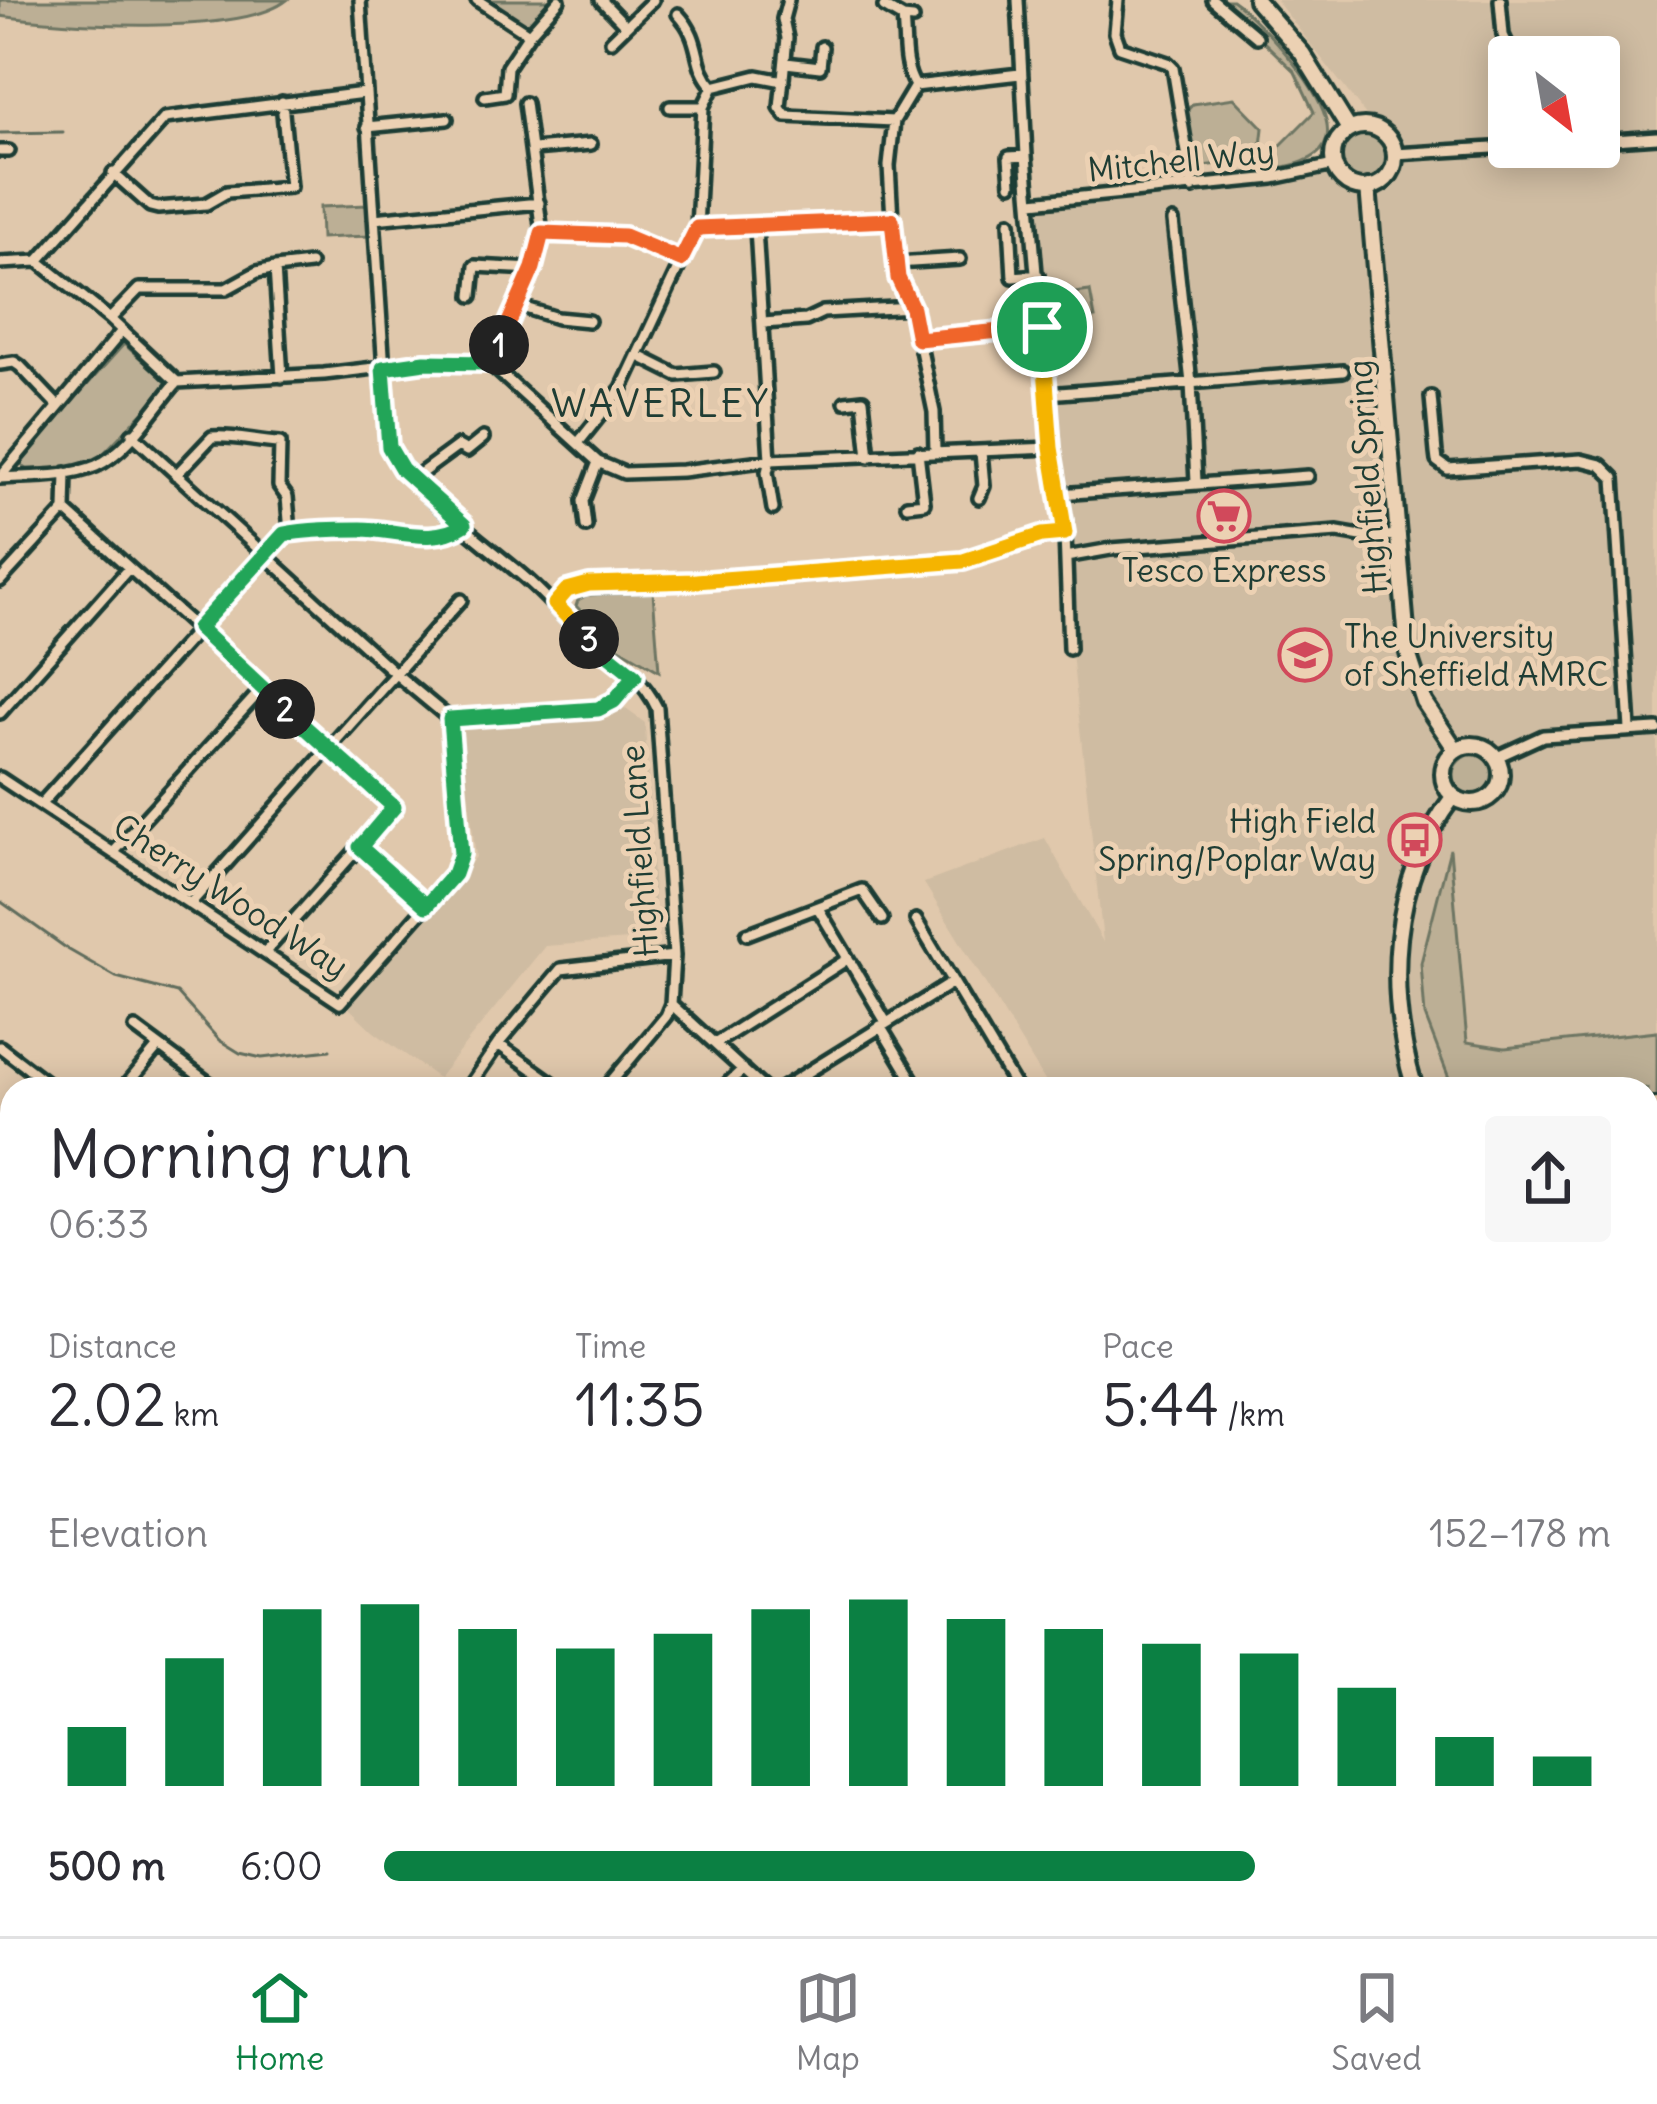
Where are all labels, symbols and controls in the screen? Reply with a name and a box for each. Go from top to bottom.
north arrow [1488,36,1620,168]
map controls [1488,36,1620,168]
street label: Mitchell Way [1085,129,1277,191]
pin [991,276,1093,378]
icon: arrive [1009,294,1075,360]
pin: 1 [469,315,529,375]
text: 1 [492,324,506,366]
street label: Highfield Spring [1338,359,1396,595]
district label: WAVERLEY [551,379,771,428]
supermarket icon: Tesco Express [1196,488,1252,544]
place label: Tesco Express [1121,549,1327,591]
pin: 3 [559,609,619,669]
place label: The University of Sheffield AMRC [1344,615,1608,695]
text: 3 [580,618,598,660]
school or university icon: The University of Sheffield AMRC [1277,627,1333,683]
pin: 2 [255,679,315,739]
text: 2 [276,688,294,730]
street label: Highfield Lane [611,744,667,958]
place label: High Field Spring/Poplar Way [1098,800,1376,880]
street label: Cherry Wood Way [106,804,356,988]
bus stop icon: High Field Spring/Poplar Way [1387,812,1443,868]
text: Morning run [48,1113,412,1196]
button: share [1485,1116,1611,1242]
text: 06:33 [48,1200,149,1249]
text: Distance [48,1325,177,1367]
text: Time [575,1325,646,1367]
text: Pace [1102,1325,1174,1367]
text: 2.02 [48,1367,166,1442]
text: 11:35 [575,1367,705,1442]
text: 5:44 [1102,1367,1219,1442]
text: km [166,1393,219,1435]
text: /km [1219,1393,1285,1435]
text: Elevation [48,1509,208,1558]
text: 152–178 m [1429,1509,1611,1558]
text: 500 m [48,1842,165,1891]
text: 6:00 [240,1842,323,1891]
tab: Home [235,1965,324,2079]
tab: Map [795,1965,861,2079]
tab: Saved [1331,1965,1422,2079]

